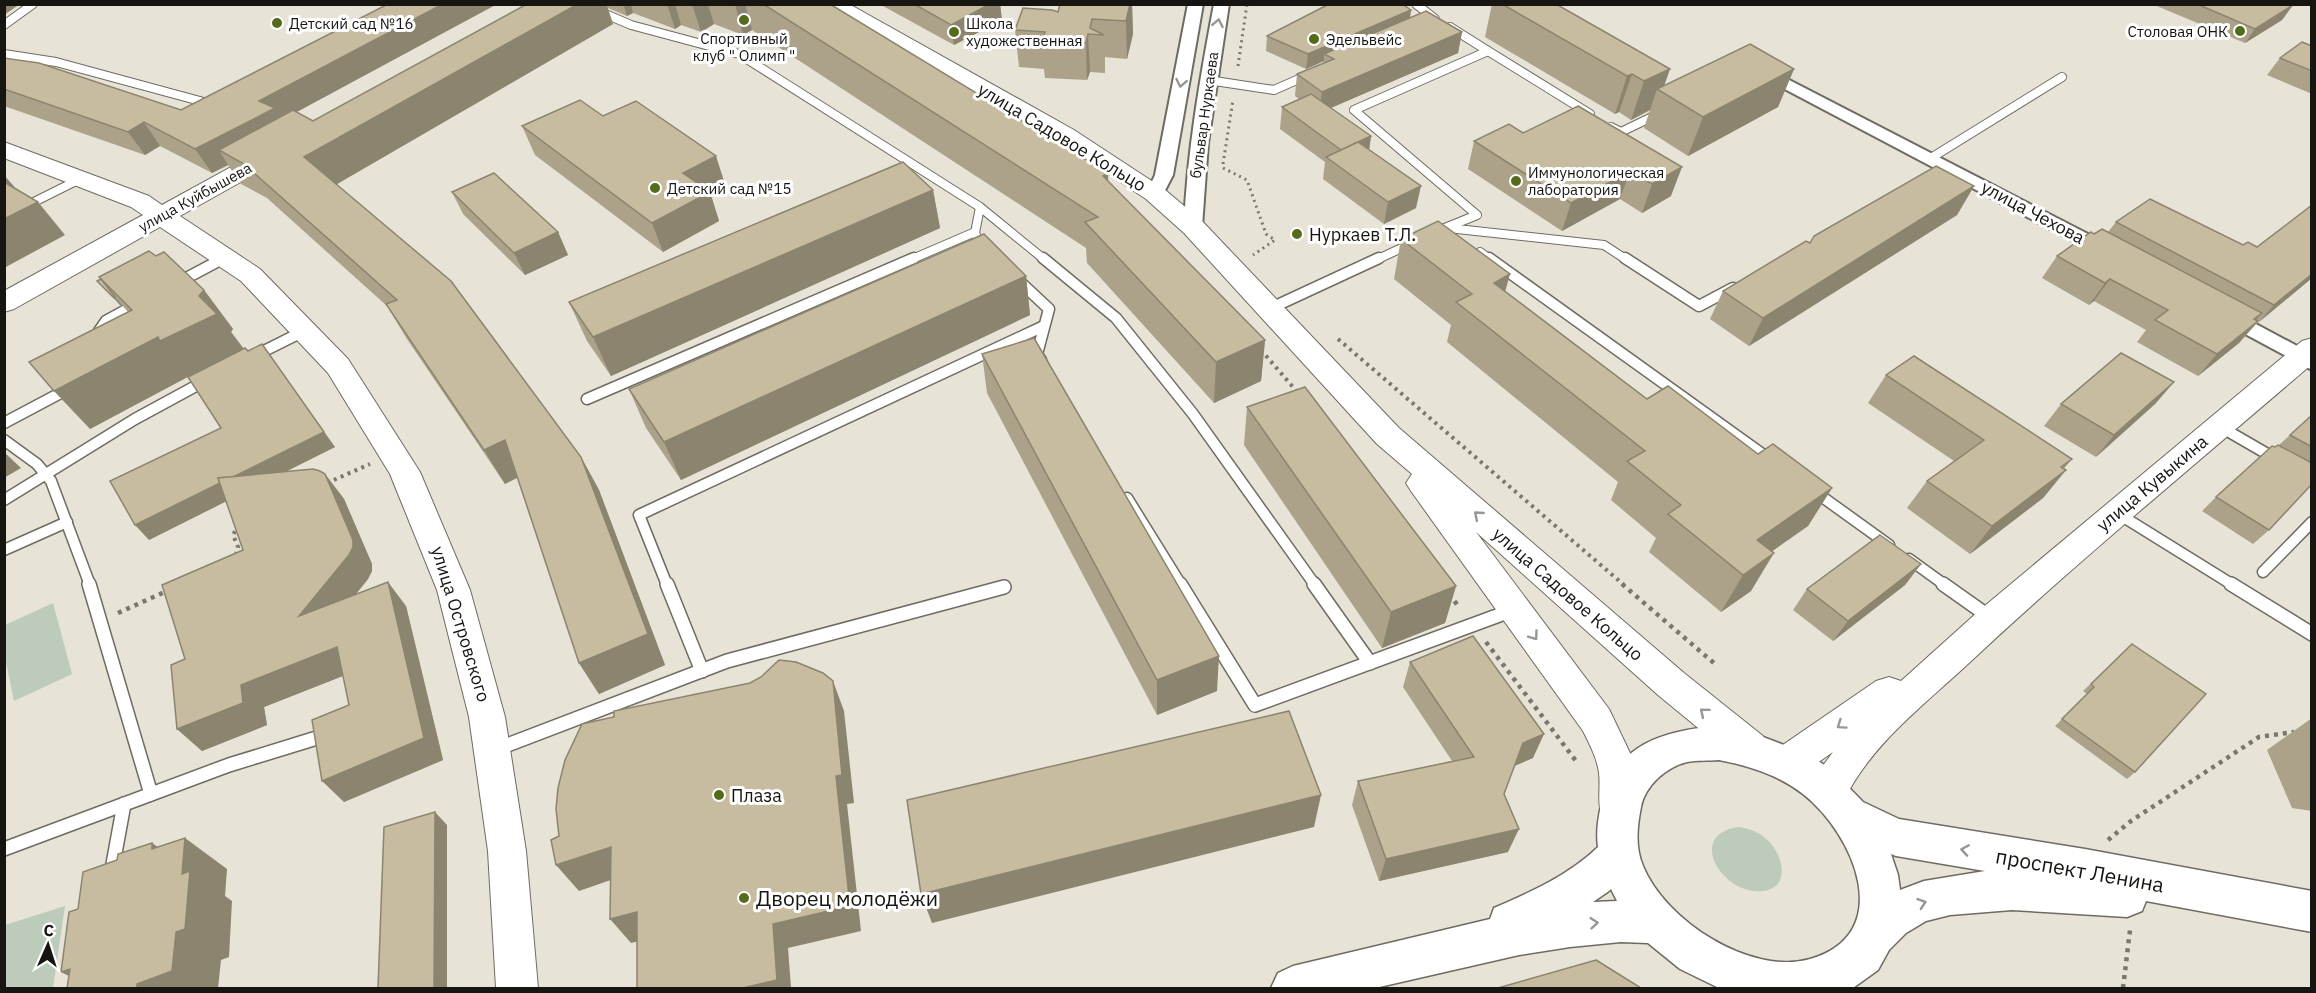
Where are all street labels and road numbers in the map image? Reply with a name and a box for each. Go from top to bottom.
street label: бульвар Нуркаева [1186,50,1222,180]
street label: улица Садовое Кольцо [974,78,1150,196]
street label: улица Куйбышева [135,158,255,236]
street label: улица Чехова [1977,175,2089,249]
street label: улица Кувыкина [2092,429,2213,536]
street label: улица Садовое Кольцо [1488,522,1648,666]
street label: улица Островского [426,543,496,705]
street label: проспект Ленина [1994,841,2166,899]

